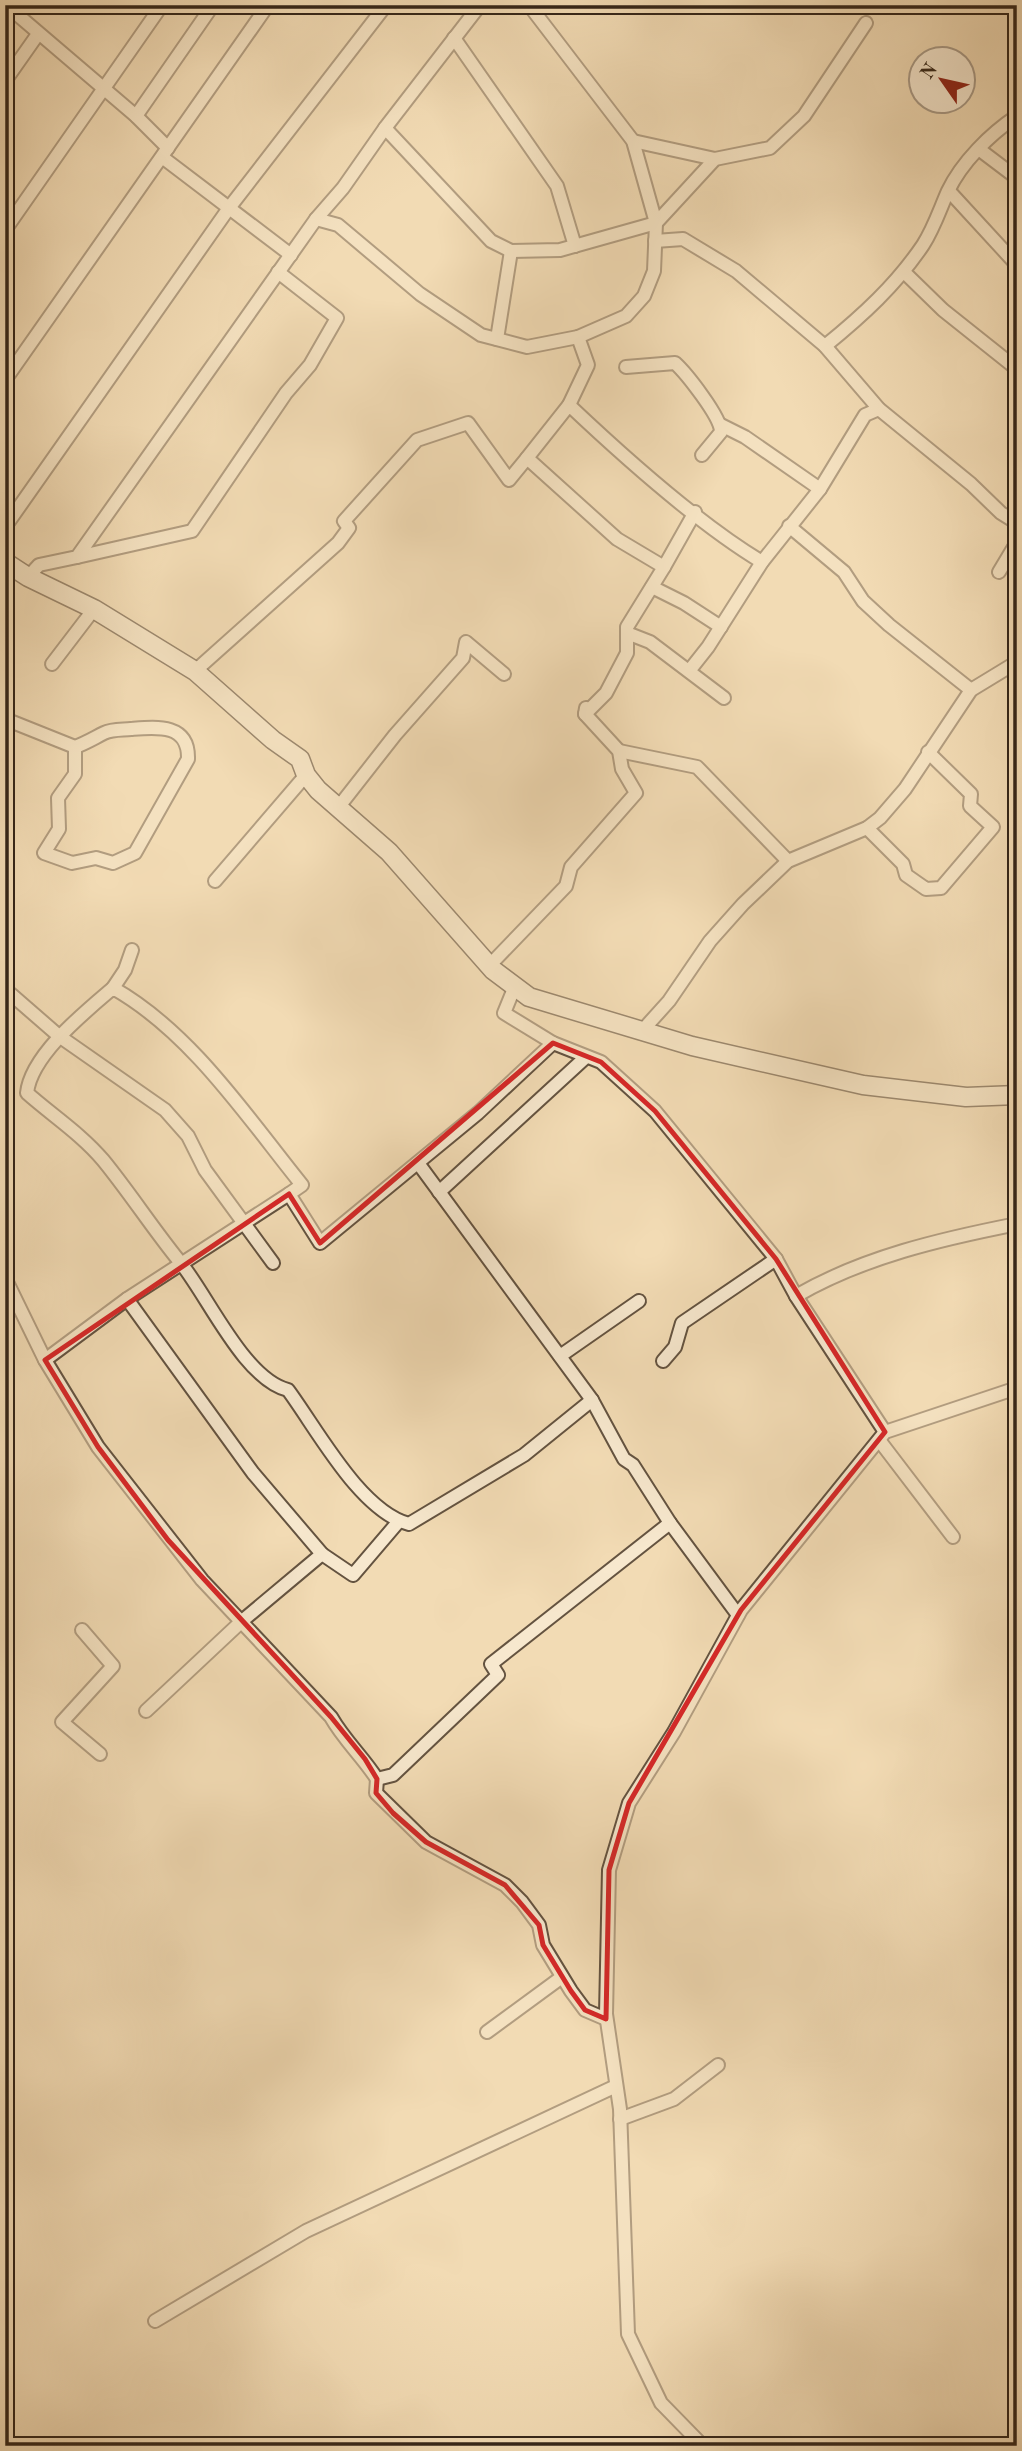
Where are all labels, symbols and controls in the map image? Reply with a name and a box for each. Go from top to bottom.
north arrow [906,46,976,116]
text: N [918,60,942,83]

